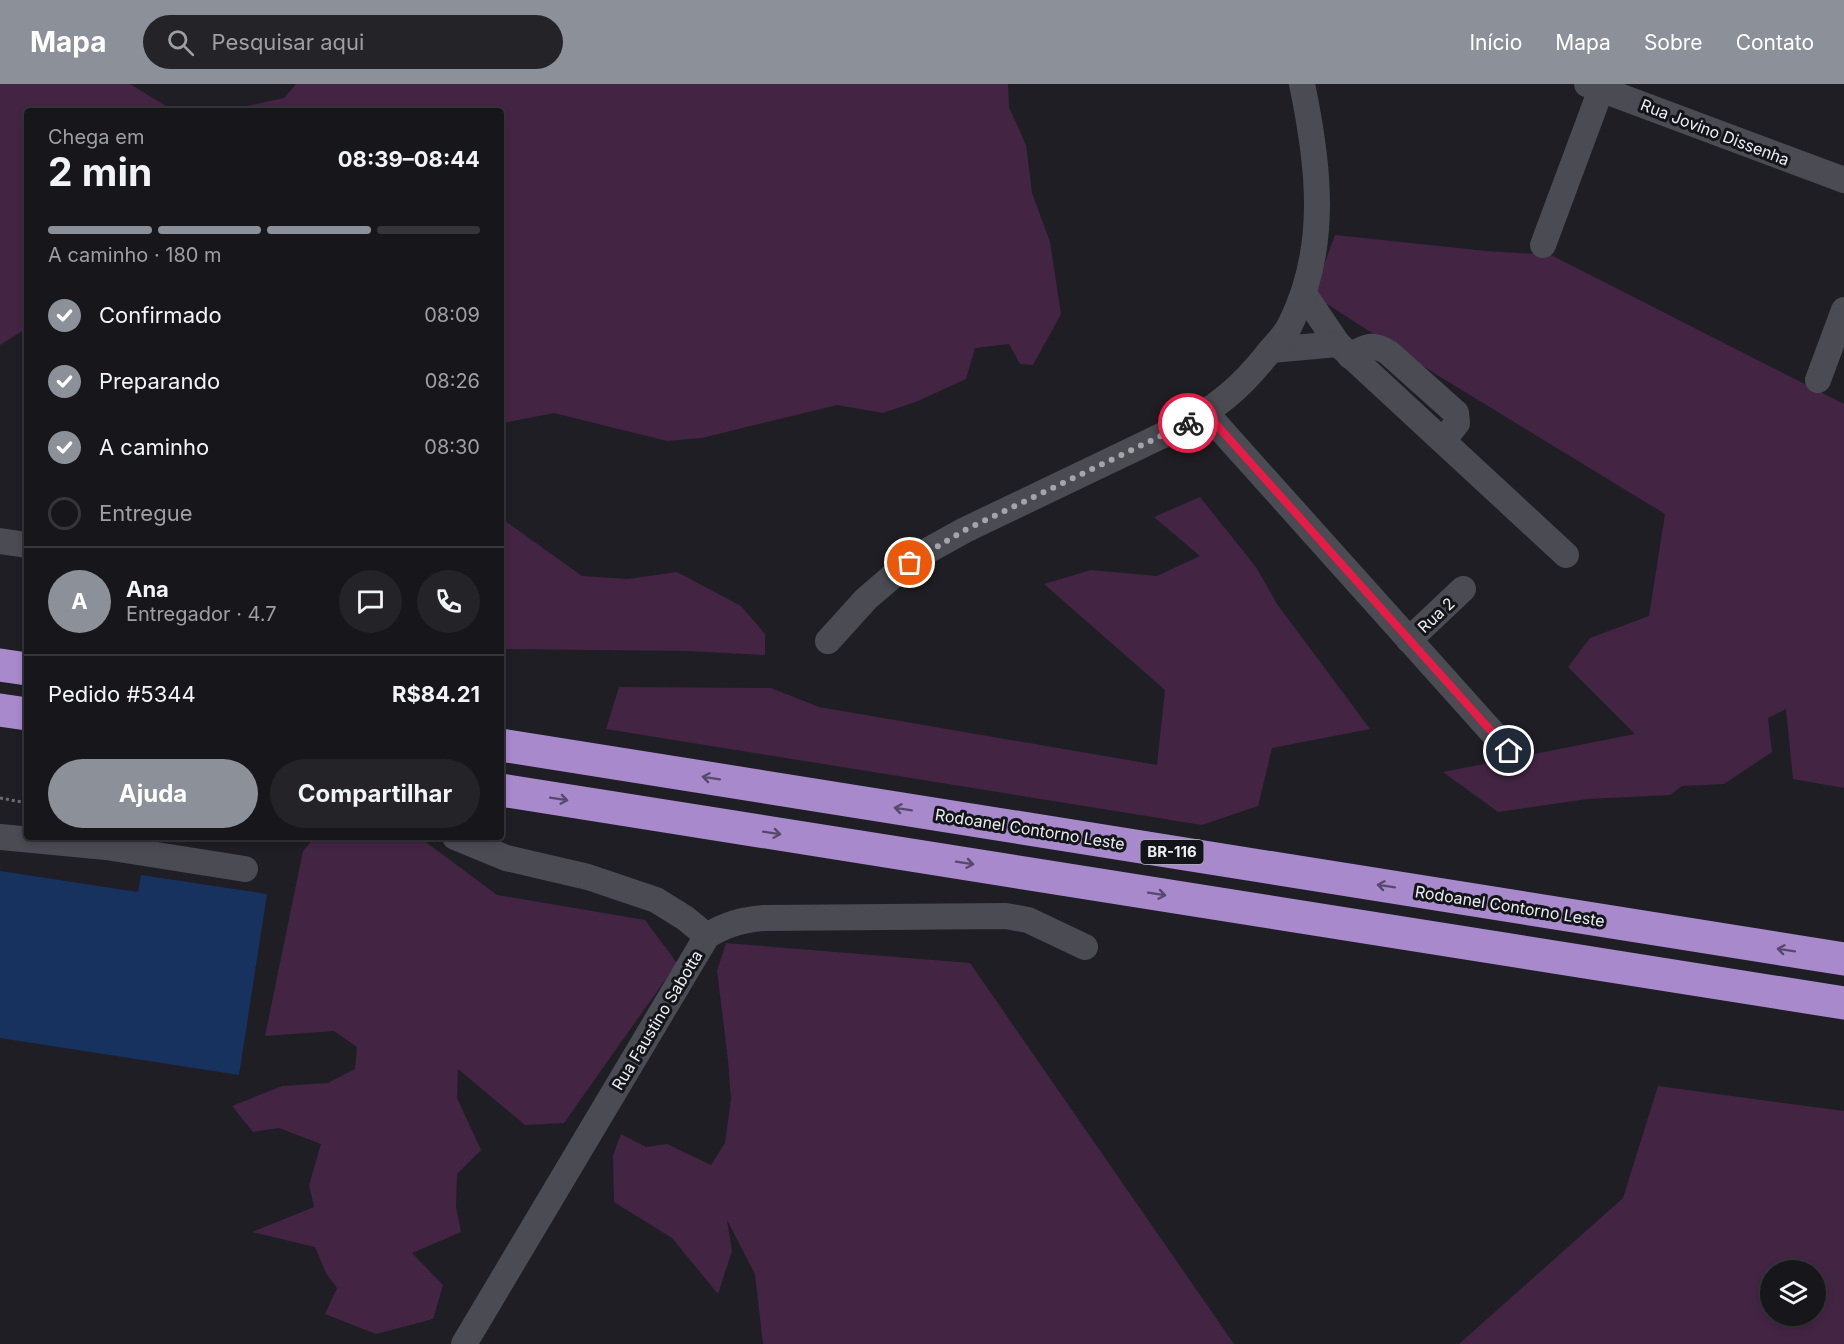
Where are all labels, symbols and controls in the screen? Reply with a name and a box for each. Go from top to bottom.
search box [143,15,563,69]
text: Mapa [30,25,107,59]
icon: search [164,26,197,59]
text: Pesquisar aqui [212,29,364,55]
text: Início [1469,30,1522,55]
text: Mapa [1555,30,1611,55]
text: Sobre [1644,30,1703,55]
text: Contato [1736,30,1814,55]
street label: Rua Jovino Dissenha [1638,94,1792,170]
text: Chega em [48,125,144,149]
text: 08:39–08:44 [338,146,480,172]
text: 2 min [48,148,152,195]
text: A caminho · 180 m [48,243,222,267]
icon: check [48,299,81,332]
text: Confirmado [99,302,222,328]
text: 08:09 [424,303,480,327]
icon: check [48,365,81,398]
text: Preparando [99,368,220,394]
text: 08:26 [425,369,480,393]
courier [1158,393,1218,453]
icon: bike [1172,407,1205,440]
icon: check [48,431,81,464]
text: A caminho [99,434,209,460]
text: 08:30 [424,435,480,459]
text: Entregue [99,500,193,526]
pin [884,537,935,588]
icon: bag [893,546,926,579]
button: chat [339,570,402,633]
button: phone [417,570,480,633]
text: Ana [126,576,169,602]
text: A [71,588,88,614]
street label: Rua 2 [1413,593,1459,637]
text: Entregador · 4.7 [126,602,277,626]
text: Pedido #5344 [48,681,196,707]
text: R$84.21 [392,681,480,707]
pin [1483,725,1534,776]
icon: home [1492,734,1525,767]
button: Ajuda [48,759,258,828]
button: Compartilhar [270,759,480,828]
one-way arrow [701,773,721,784]
one-way arrow [548,793,568,804]
one-way arrow [894,803,914,814]
street label: Rodoanel Contorno Leste [934,804,1126,854]
one-way arrow [762,827,781,838]
road number: BR-116 [1140,840,1204,864]
one-way arrow [954,858,974,869]
one-way arrow [1377,880,1397,891]
street label: Rodoanel Contorno Leste [1414,881,1606,931]
one-way arrow [1147,888,1167,899]
one-way arrow [1777,944,1797,955]
street label: Rua Faustino Sabotta [607,946,707,1094]
map controls [1760,1260,1826,1326]
button: layers [1760,1260,1826,1326]

